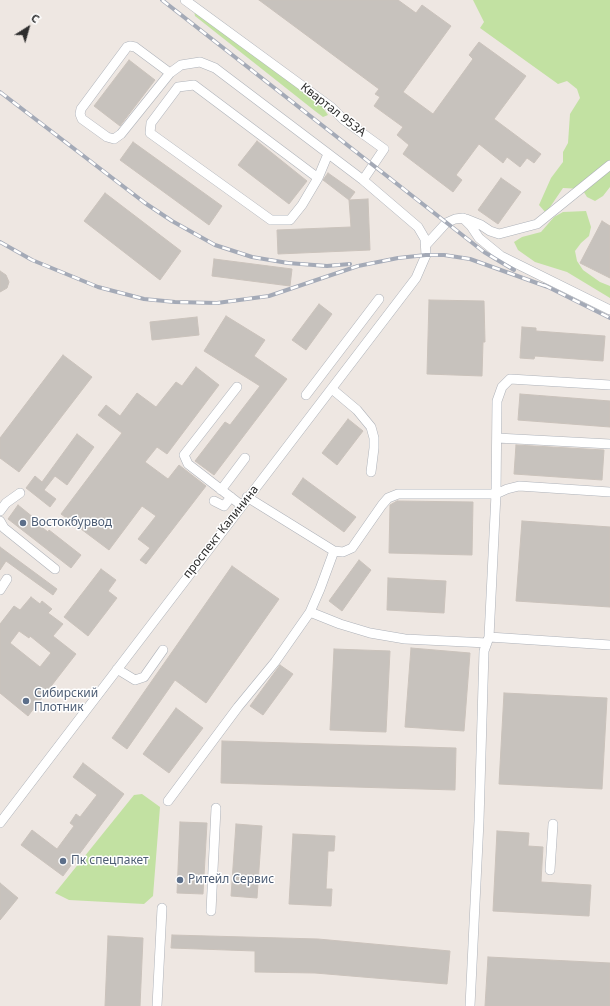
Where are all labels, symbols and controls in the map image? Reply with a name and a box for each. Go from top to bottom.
north arrow [8,8,48,48]
text: С [28,10,43,26]
street label: Квартал 953А [298,80,368,140]
street label: проспект Калинина [180,483,262,581]
place label: Востокбурвод [31,516,112,530]
marker: Востокбурвод [18,518,28,528]
place label: Сибирский Плотник [34,687,98,715]
marker: Сибирский Плотник [21,696,31,706]
place label: Пк спецпакет [71,854,149,868]
marker: Пк спецпакет [58,856,68,866]
place label: Ритейл Сервис [188,873,274,887]
marker: Ритейл Сервис [175,875,185,885]

